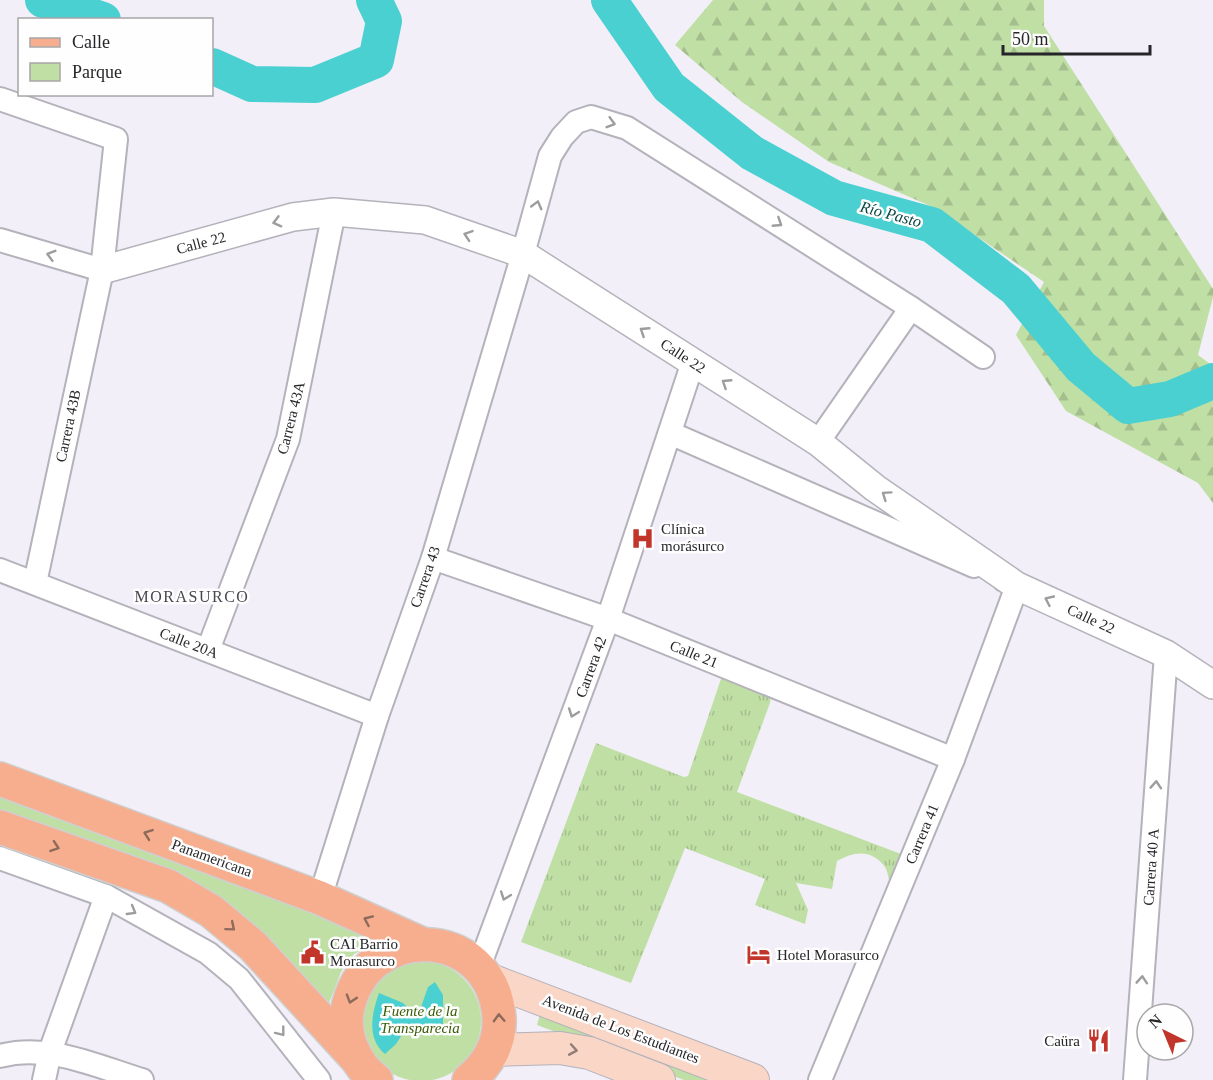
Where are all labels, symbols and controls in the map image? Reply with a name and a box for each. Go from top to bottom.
legend [18,18,213,96]
scale bar [1003,18,1150,56]
text: 50 m [1012,29,1049,49]
text: Calle [72,32,110,52]
text: Parque [72,62,122,82]
one-way arrow [605,116,616,128]
water label: Río Pasto [858,197,923,230]
one-way arrow [530,200,542,211]
one-way arrow [272,215,283,227]
one-way arrow [772,215,782,227]
street label: Calle 22 [175,229,227,257]
one-way arrow [463,230,474,242]
one-way arrow [46,250,57,262]
one-way arrow [640,327,651,338]
street label: Calle 22 [658,336,708,376]
one-way arrow [722,379,732,391]
street label: Carrera 43A [274,380,308,456]
street label: Carrera 43B [53,388,83,464]
one-way arrow [881,491,892,502]
place label: Clínica morásurco [661,521,724,554]
hospital icon: Clínica morásurco [630,525,656,551]
street label: Carrera 43 [407,544,443,610]
district label: MORASURCO [135,588,249,605]
one-way arrow [1045,596,1056,608]
street label: Calle 22 [1065,601,1117,637]
street label: Calle 20A [158,625,221,661]
street label: Carrera 42 [573,634,609,700]
street label: Calle 21 [668,637,720,671]
one-way arrow [568,708,581,718]
one-way arrow [1150,781,1163,790]
street label: Carrera 41 [902,802,942,866]
one-way arrow [143,828,153,841]
street label: Carrera 40 A [1140,828,1162,906]
street label: Panamericana [170,836,255,880]
one-way arrow [49,839,60,852]
one-way arrow [500,890,512,901]
one-way arrow [126,903,136,915]
one-way arrow [364,915,375,927]
one-way arrow [224,920,235,931]
place label: CAI Barrio Morasurco [330,936,398,969]
public building icon: CAI Barrio Morasurco [299,940,325,966]
hotel icon: Hotel Morasurco [746,942,772,968]
place label: Hotel Morasurco [777,947,879,963]
one-way arrow [1136,975,1149,984]
street label: Avenida de Los Estudiantes [540,992,702,1066]
one-way arrow [346,993,358,1004]
north arrow [1135,1002,1195,1062]
park label: Fuente de la Transparecia [380,1003,460,1036]
text: N [1145,1011,1165,1032]
one-way arrow [492,1014,505,1023]
one-way arrow [274,1025,285,1036]
restaurant icon: Caüra [1085,1028,1111,1054]
place label: Caüra [1044,1033,1080,1049]
one-way arrow [567,1043,577,1056]

